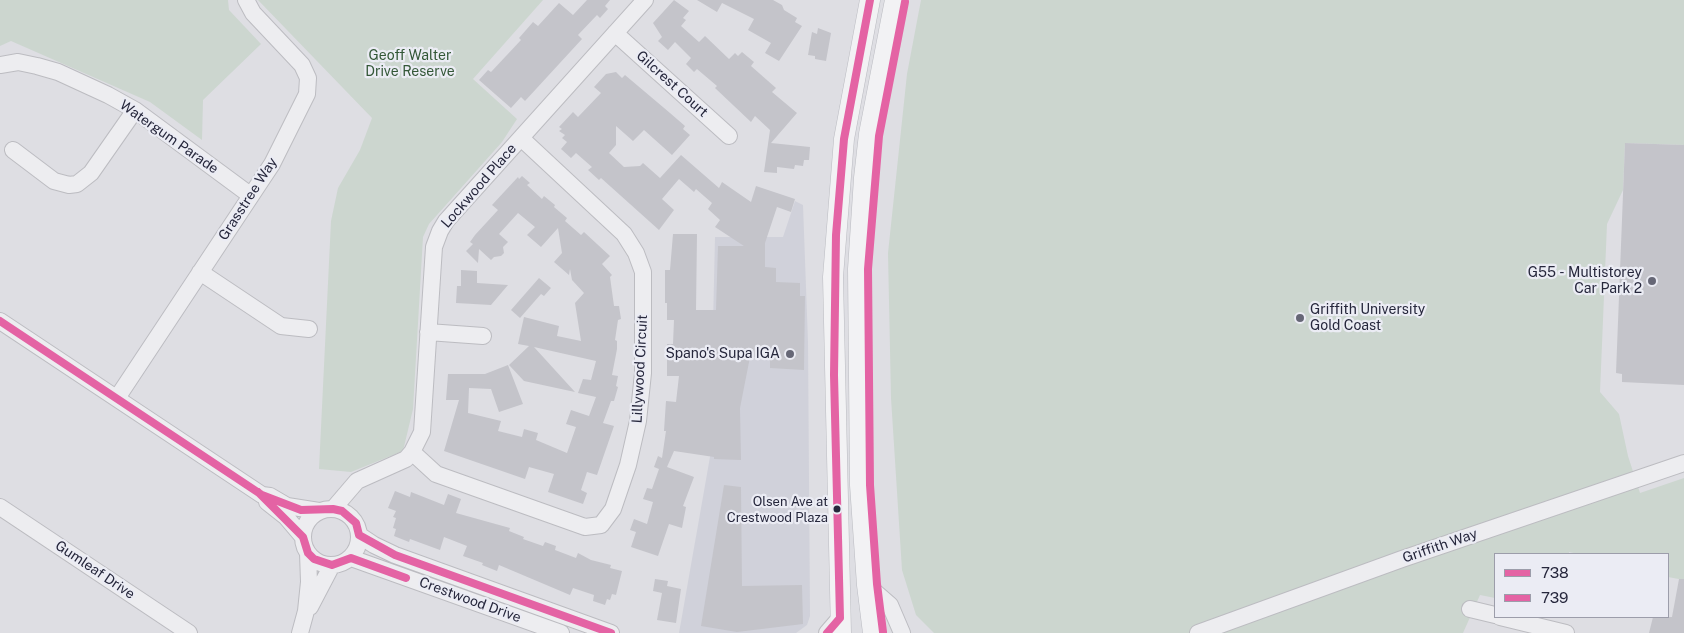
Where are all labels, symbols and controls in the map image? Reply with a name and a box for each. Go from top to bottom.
street label: Gilcrest Court [633,47,711,121]
park label: Geoff Walter Drive Reserve [365,48,455,80]
street label: Watergum Parade [116,97,222,177]
street label: Lockwood Place [438,140,520,232]
street label: Grasstree Way [215,155,281,243]
place label: G55 - Multistorey Car Park 2 [1528,265,1642,298]
marker: G55 - Multistorey Car Park 2 [1646,275,1658,287]
place label: Griffith University Gold Coast [1310,302,1425,334]
marker: Griffith University Gold Coast [1294,312,1306,324]
street label: Lillywood Circuit [629,314,651,424]
place label: Spano's Supa IGA [665,346,780,362]
marker: Spano's Supa IGA [784,348,796,360]
place label: Olsen Ave at Crestwood Plaza [727,494,828,525]
marker: Olsen Ave at Crestwood Plaza [832,504,842,514]
street label: Griffith Way [1400,525,1480,567]
street label: Gumleaf Drive [52,537,138,603]
legend [1494,553,1669,618]
text: 738 [1541,564,1569,581]
street label: Crestwood Drive [417,574,523,626]
text: 739 [1541,589,1568,606]

